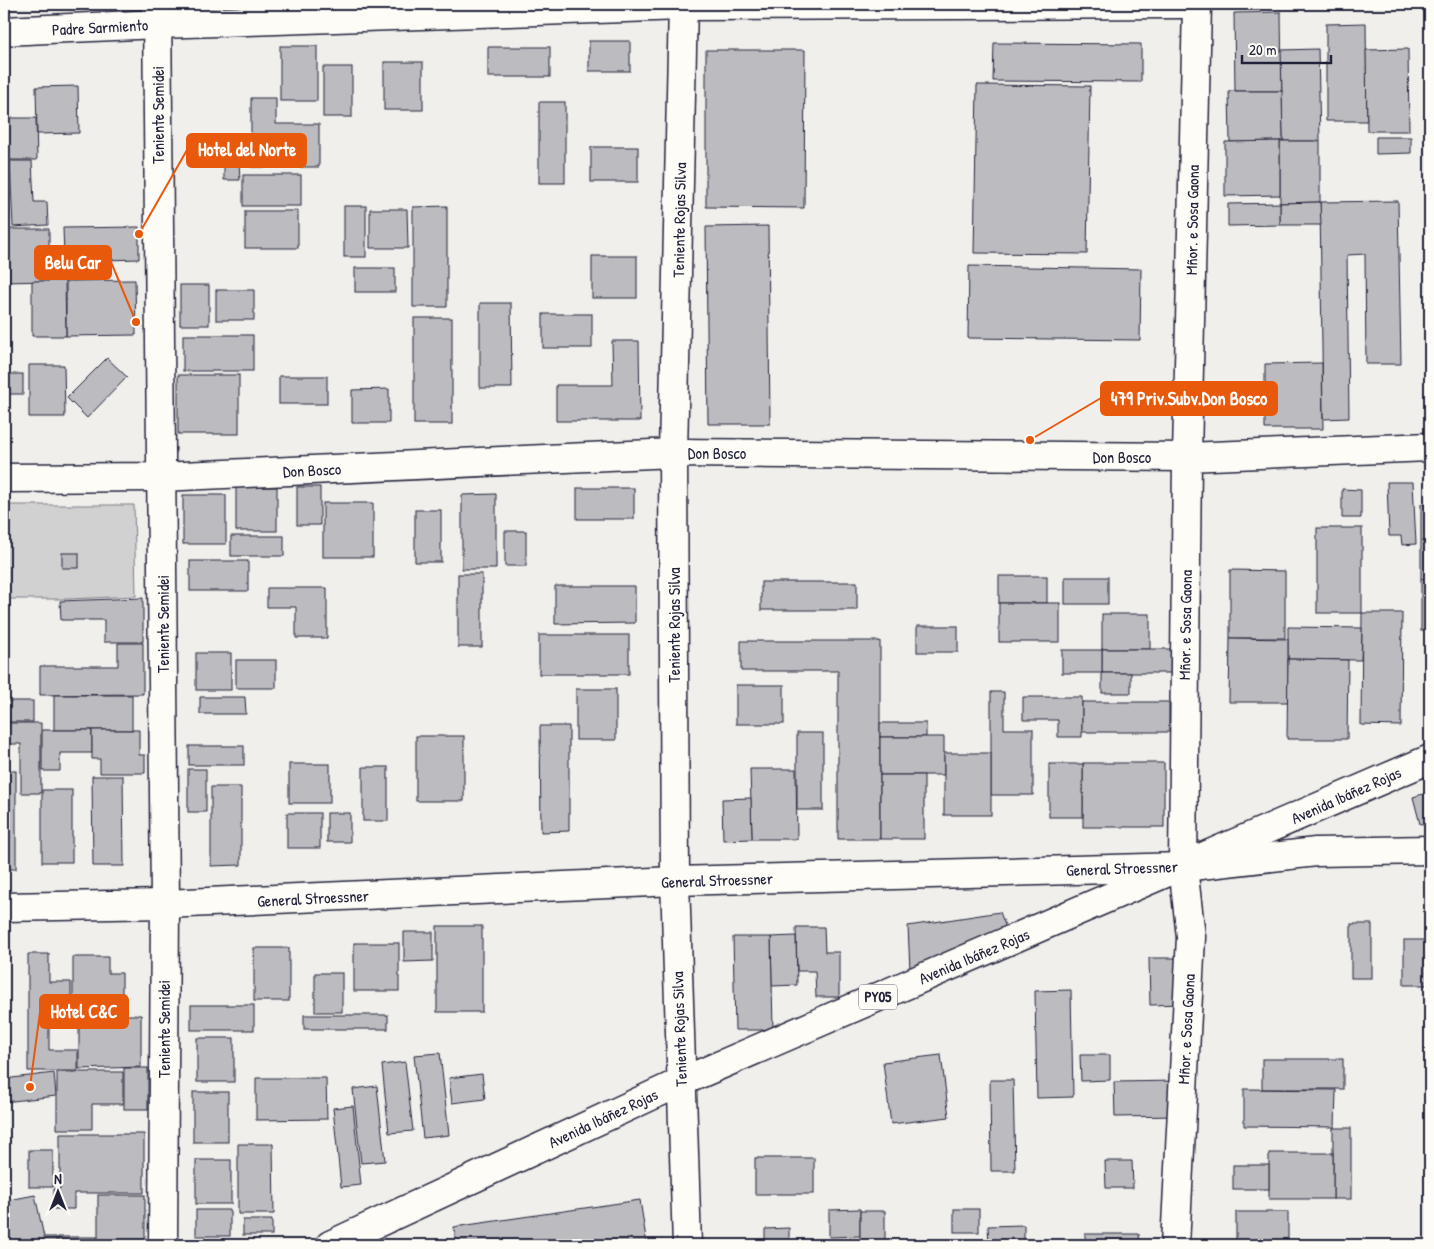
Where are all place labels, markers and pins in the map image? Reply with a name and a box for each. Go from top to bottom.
callout: Hotel del Norte [187,134,306,167]
callout: Belu Car [35,246,111,279]
callout: 479 Priv.Subv.Don Bosco [1101,382,1277,415]
callout: Hotel C&C [40,995,128,1028]

